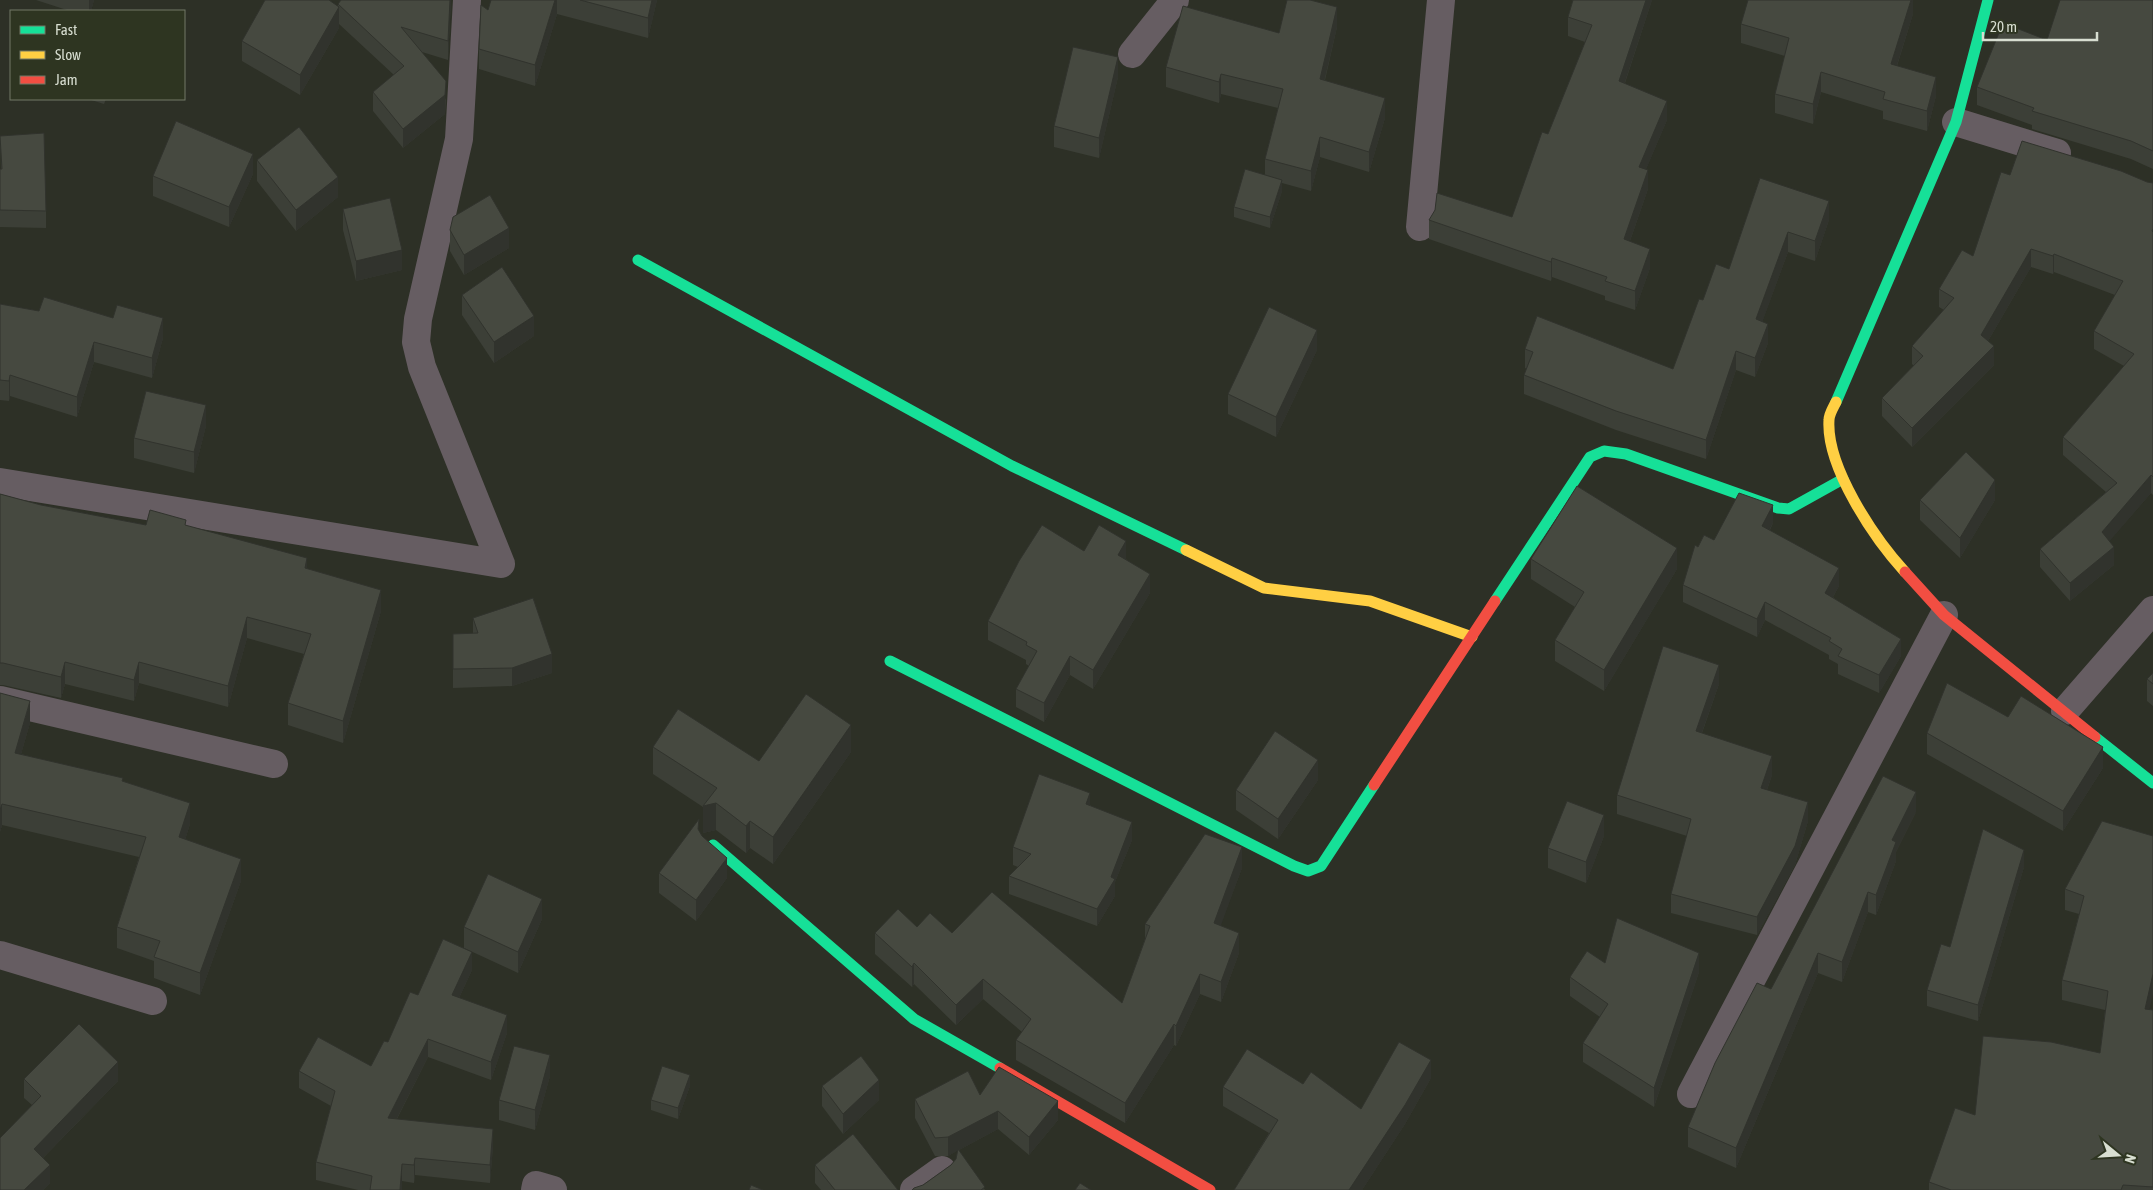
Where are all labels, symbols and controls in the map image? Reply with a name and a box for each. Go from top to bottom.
legend [10,10,185,100]
scale bar [1983,10,2097,42]
text: 20 m [1990,18,2017,35]
text: Fast [55,21,77,38]
text: Slow [55,46,81,63]
text: Jam [55,71,78,88]
north arrow [2093,1130,2143,1180]
text: N [2121,1153,2139,1165]

